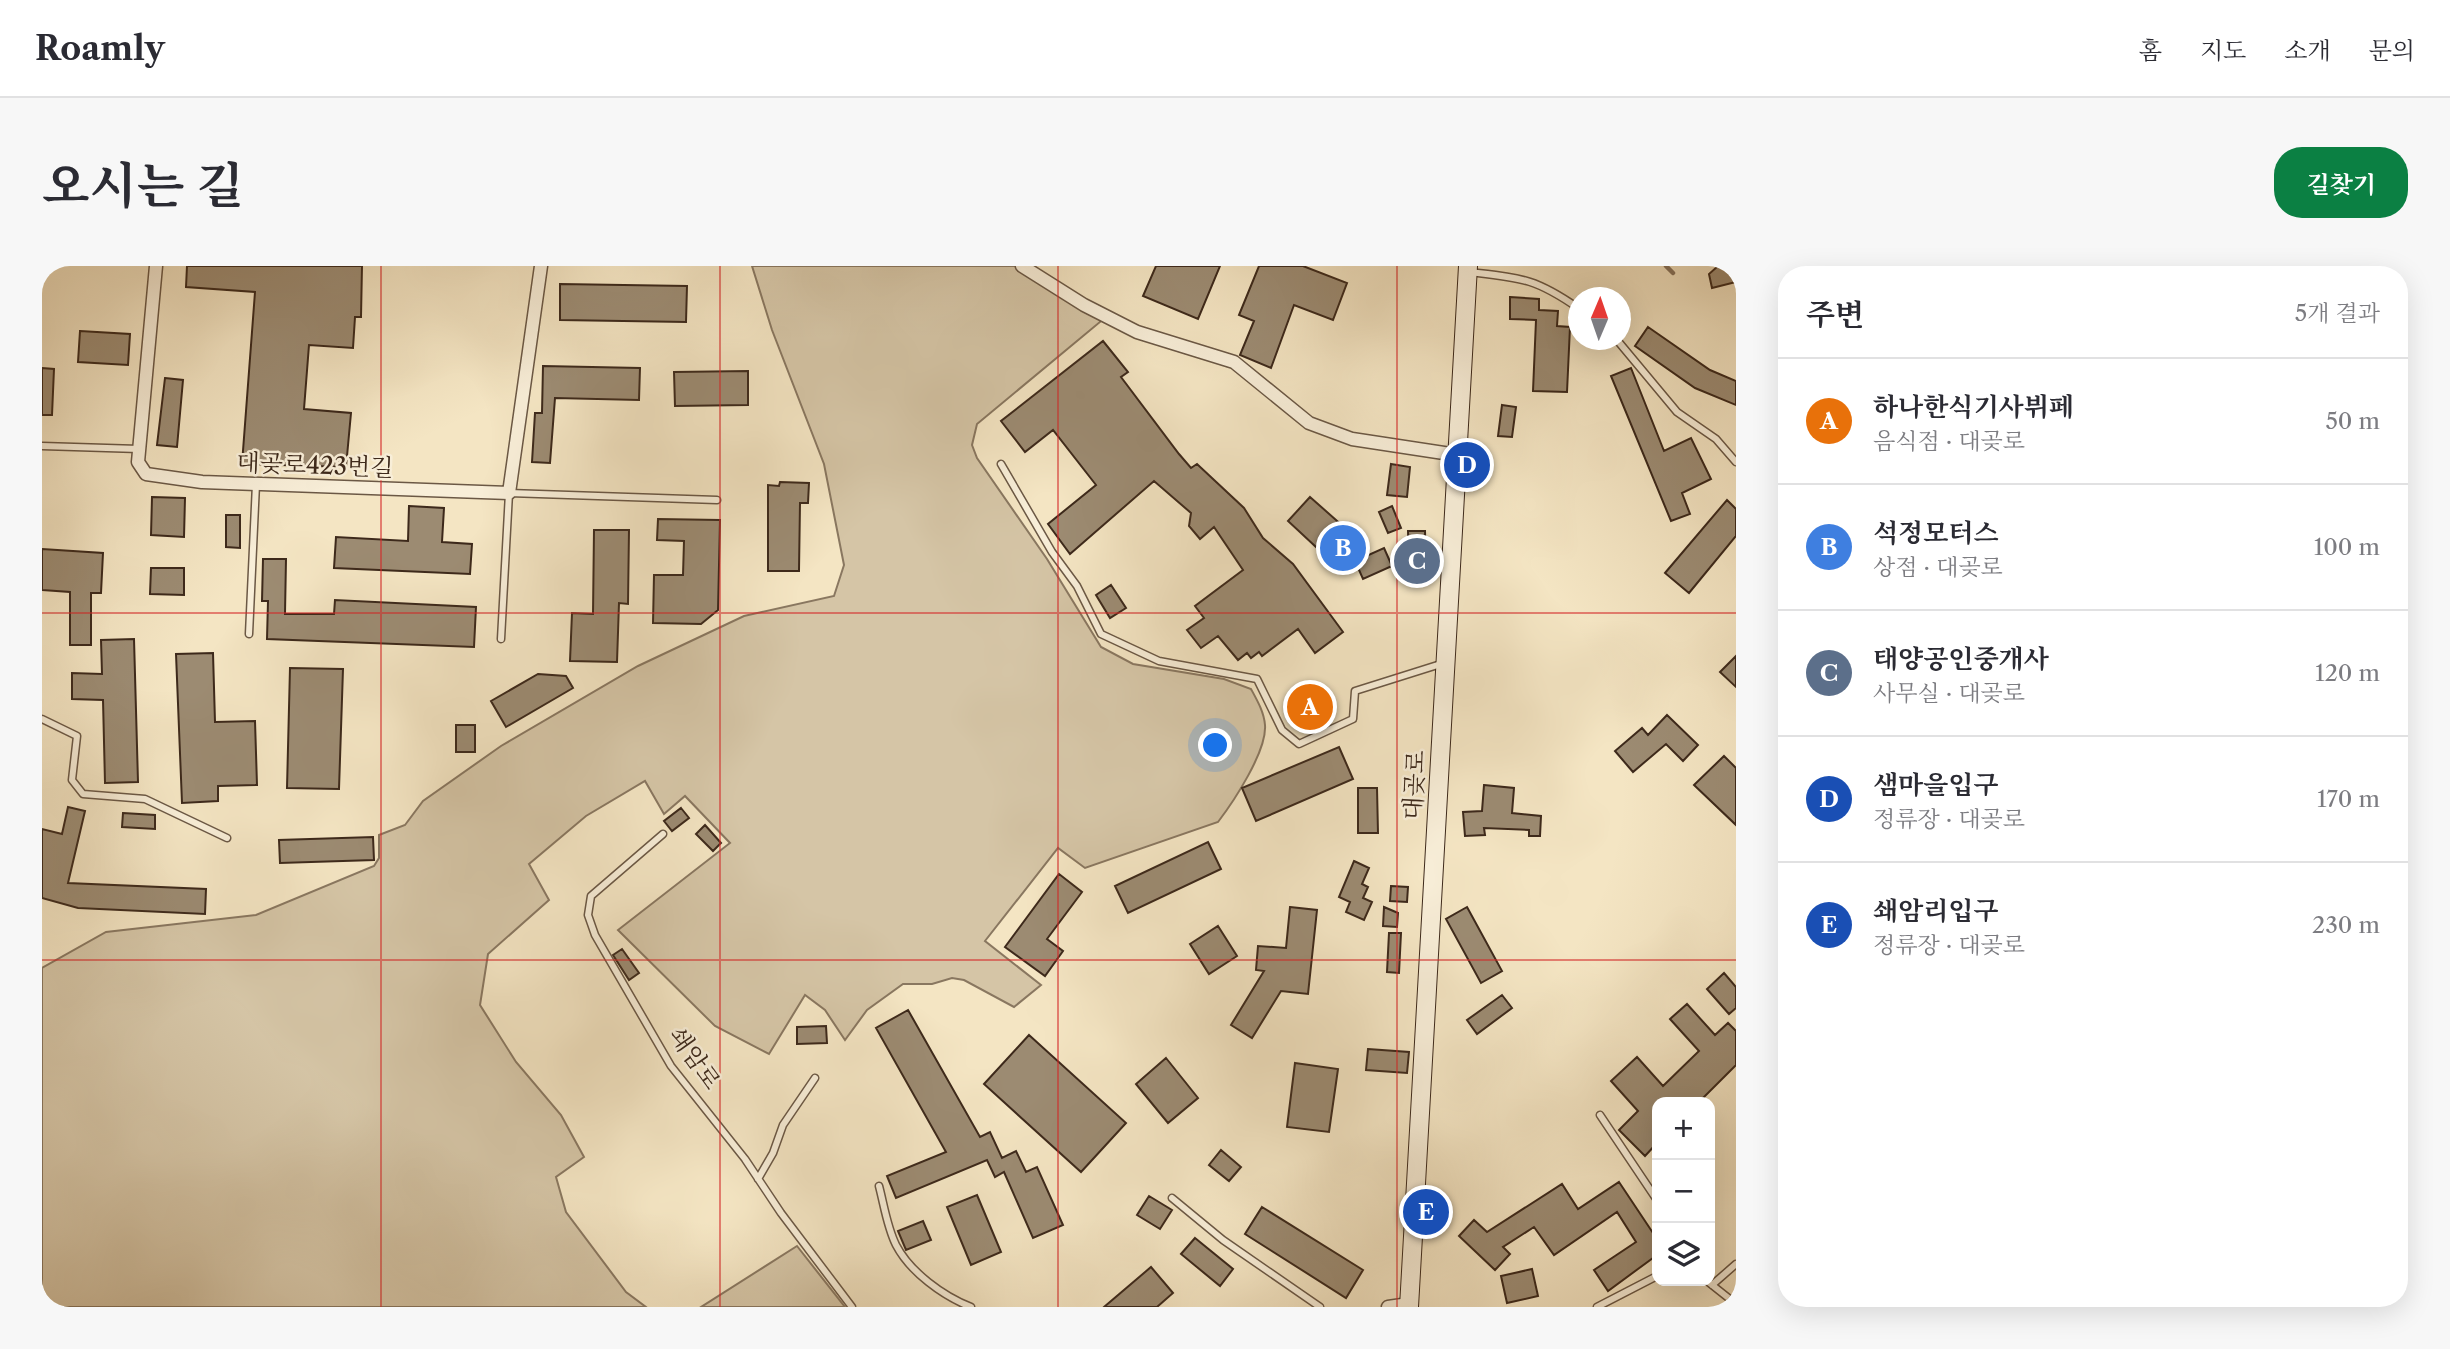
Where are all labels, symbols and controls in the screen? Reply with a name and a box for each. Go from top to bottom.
text: Roamly [35,28,165,69]
text: 홈 [2139,36,2162,65]
text: 지도 [2200,36,2246,65]
text: 소개 [2284,36,2331,65]
text: 문의 [2369,36,2415,65]
button: 길찾기 [2274,147,2408,218]
text: 오시는 길 [42,155,244,216]
north arrow [1568,287,1631,350]
text: 주변 [1806,296,1864,333]
text: 5개 결과 [2295,299,2380,327]
text: 하나한식기사뷔페 [1873,391,2074,423]
text: A [1820,407,1838,435]
text: 50 m [2325,407,2380,435]
text: 음식점 · 대곶로 [1873,427,2025,455]
pin: D [1444,439,1490,491]
street label: 대곶로423번길 [236,448,394,482]
text: 석정모터스 [1873,517,1999,549]
pin: B [1320,522,1366,574]
text: B [1820,533,1838,561]
text: 100 m [2314,533,2380,561]
pin: C [1394,535,1440,587]
text: 상점 · 대곶로 [1873,553,2003,581]
text: 태양공인중개사 [1873,643,2049,675]
text: C [1820,659,1838,687]
text: 120 m [2315,659,2380,687]
text: 사무실 · 대곶로 [1873,679,2025,707]
pin: A [1287,681,1333,733]
your location [1198,728,1232,762]
street label: 대곶로 [1398,750,1430,820]
text: 샘마을입구 [1873,769,1999,801]
text: D [1819,785,1839,813]
text: 170 m [2317,785,2380,813]
text: 정류장 · 대곶로 [1873,805,2025,833]
text: 쇄암리입구 [1873,895,1999,927]
text: E [1821,911,1837,939]
text: 230 m [2312,911,2380,939]
text: 정류장 · 대곶로 [1873,931,2025,959]
street label: 쇄암로 [663,1021,727,1095]
map controls [1652,1097,1715,1286]
button: + [1652,1097,1715,1160]
button: − [1652,1160,1715,1223]
pin: E [1403,1186,1449,1238]
button: layers [1652,1223,1715,1286]

